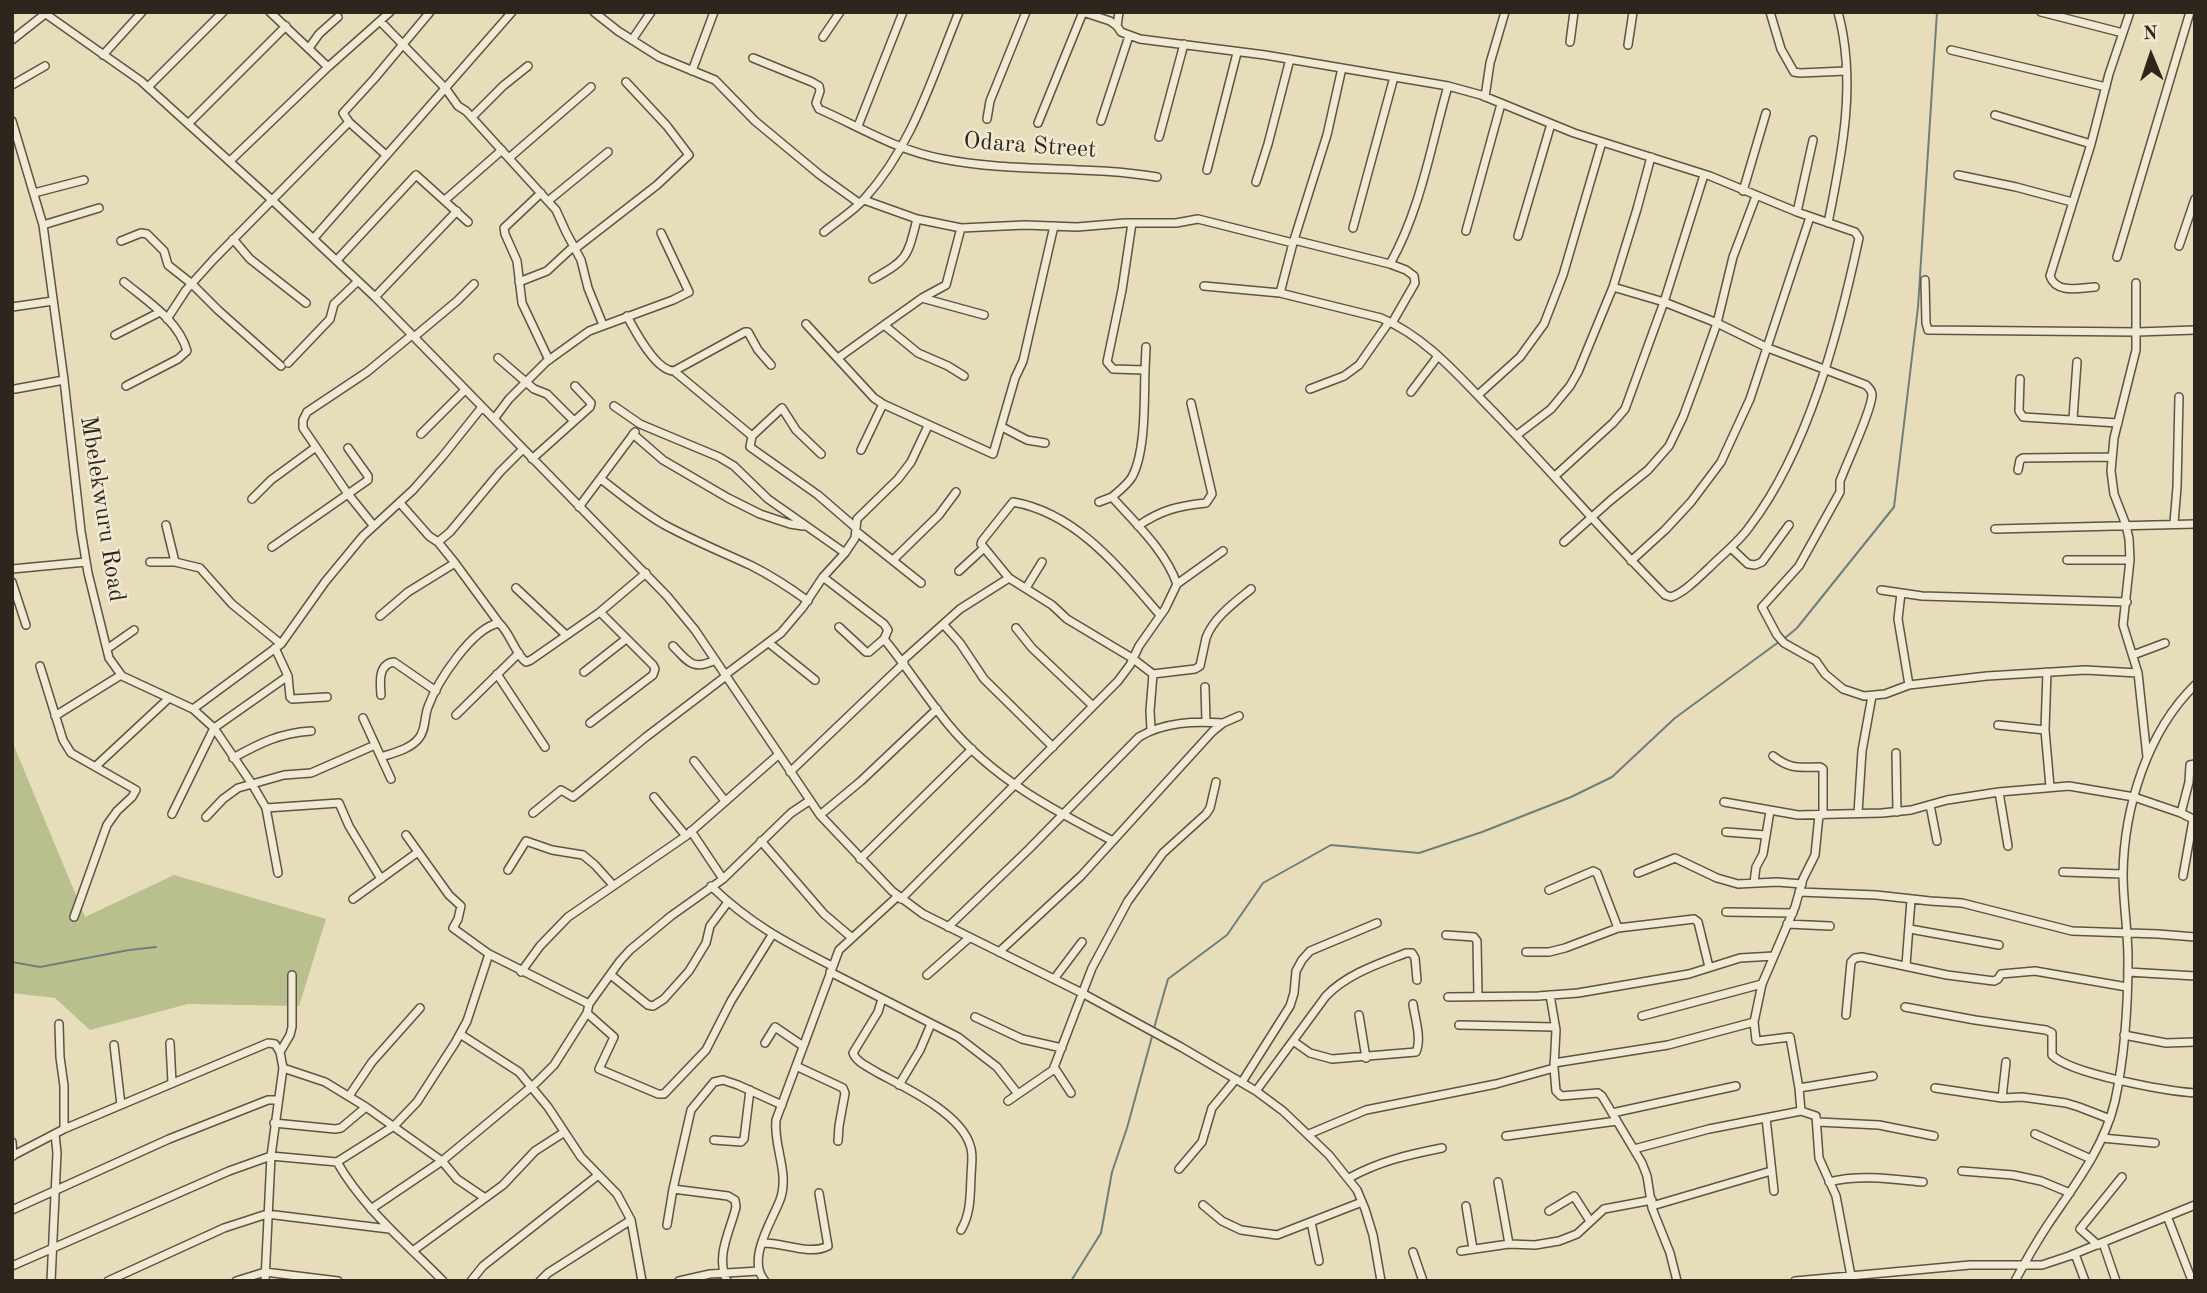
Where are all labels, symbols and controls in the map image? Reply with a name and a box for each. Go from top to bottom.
north arrow [2116,21,2186,91]
text: N [2143,25,2158,44]
street label: Odara Street [963,127,1097,165]
street label: Mbelekwuru Road [73,414,131,604]

